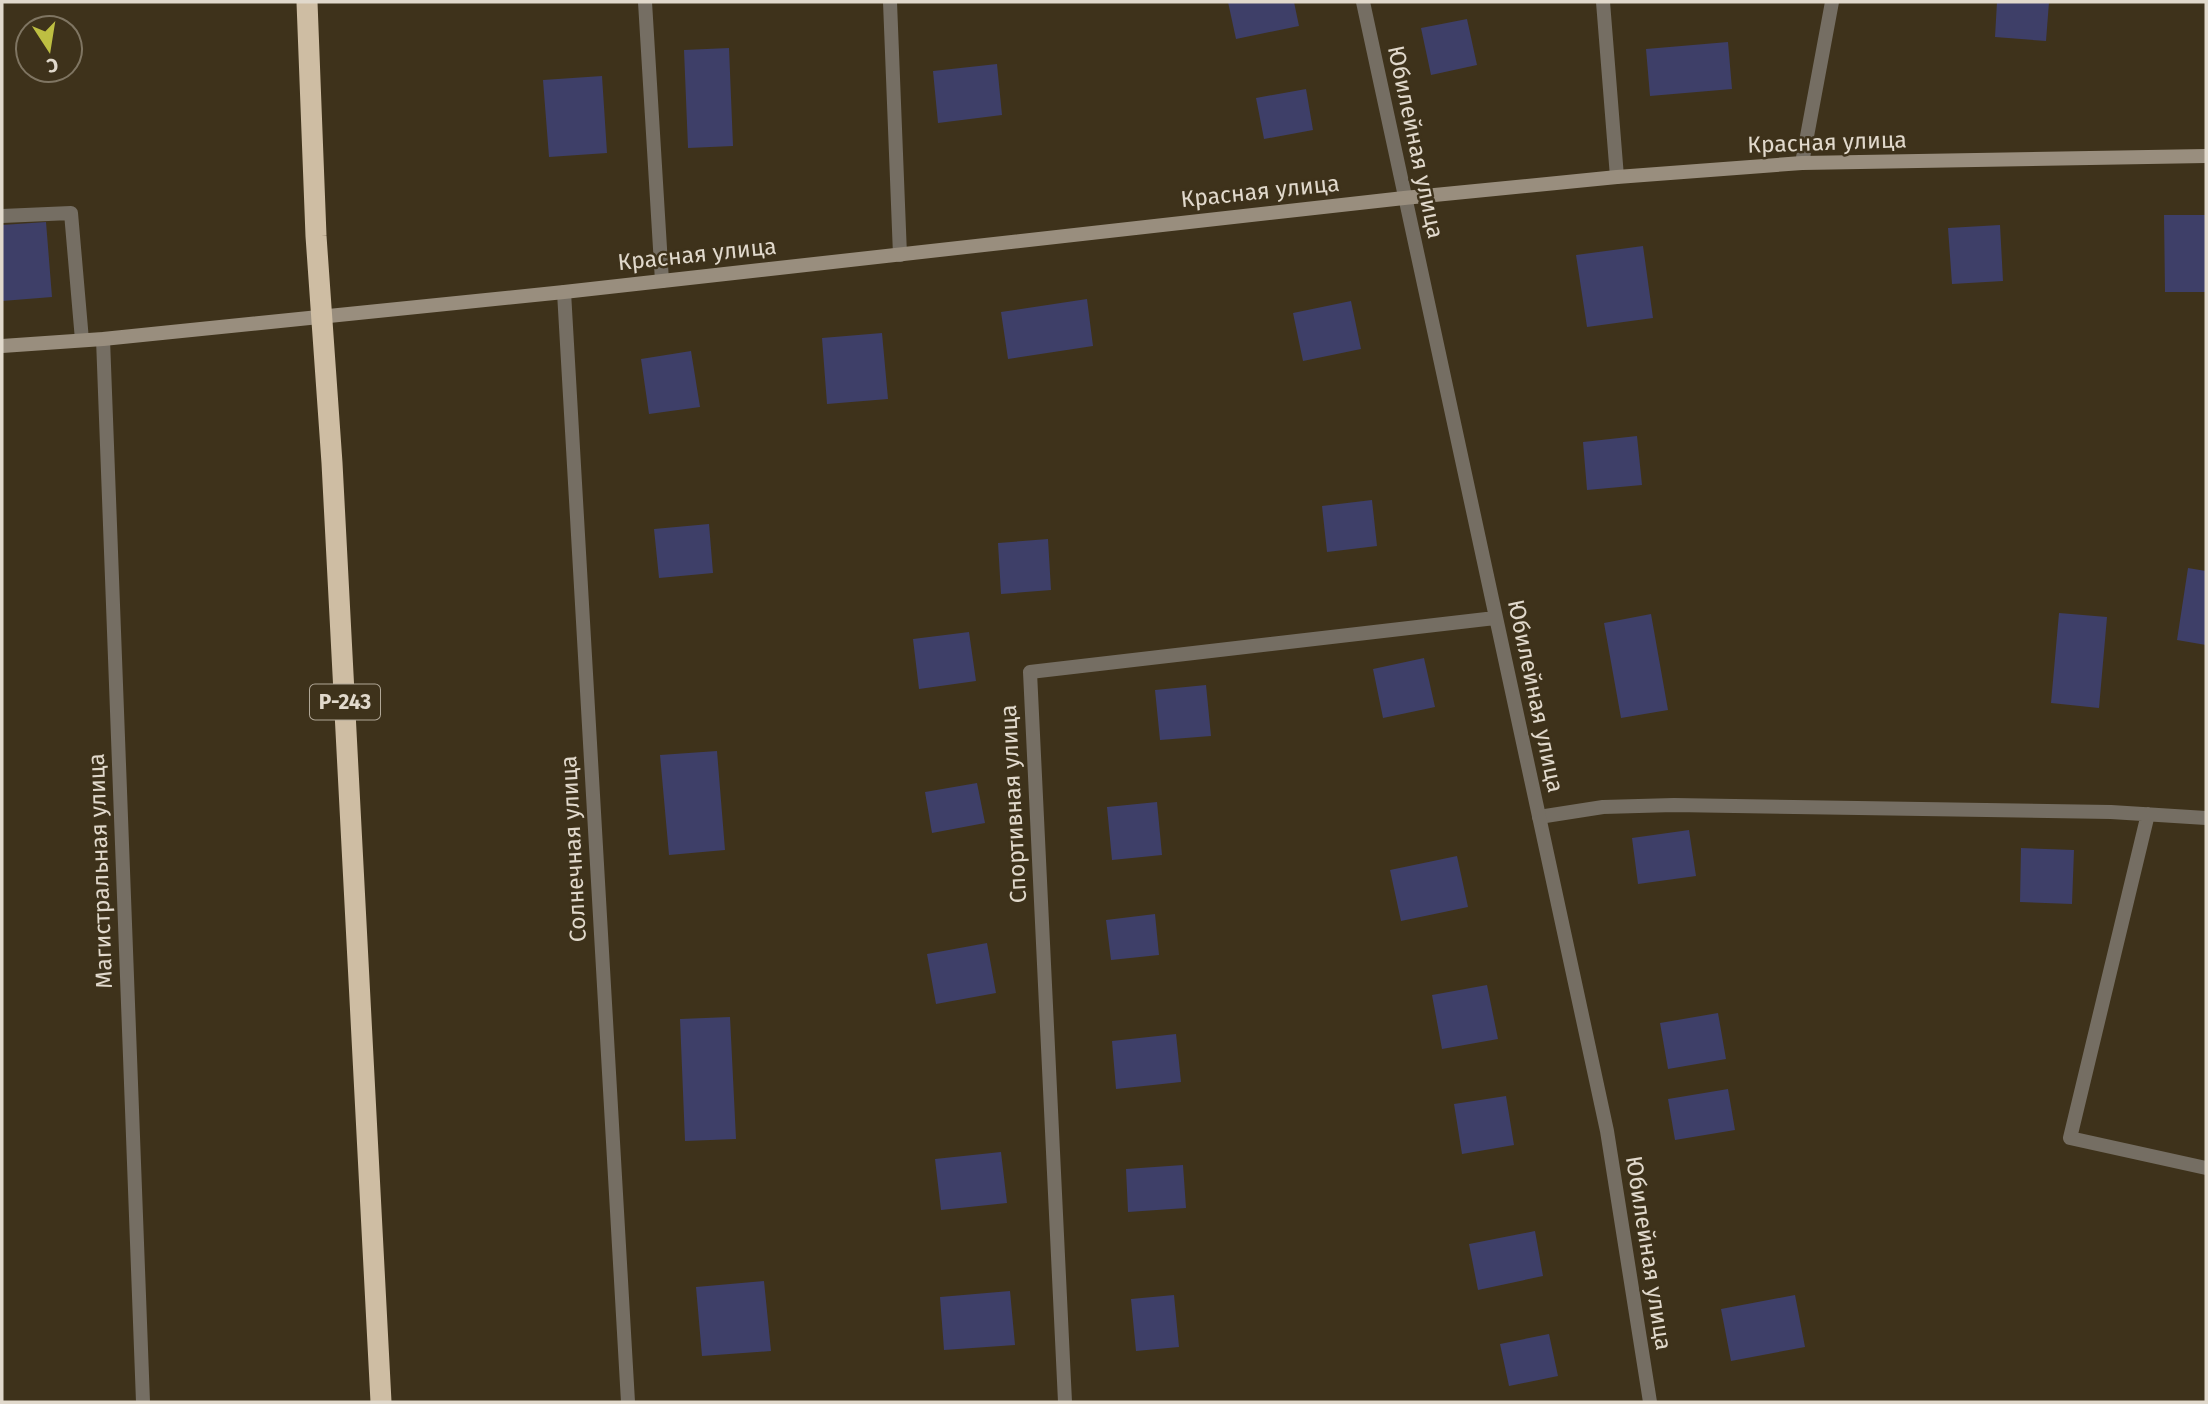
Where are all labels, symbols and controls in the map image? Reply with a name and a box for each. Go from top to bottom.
north arrow [14,14,84,84]
street label: Юбилейная улица [1382,43,1450,241]
text: С [45,53,60,78]
street label: Красная улица [1747,125,1907,159]
street label: Красная улица [1179,169,1341,213]
street label: Красная улица [616,232,778,276]
street label: Юбилейная улица [1502,597,1570,795]
road number: Р-243 [310,684,380,720]
street label: Спортивная улица [994,704,1032,904]
street label: Магистральная улица [82,753,118,989]
street label: Солнечная улица [554,755,592,943]
street label: Юбилейная улица [1620,1154,1678,1352]

